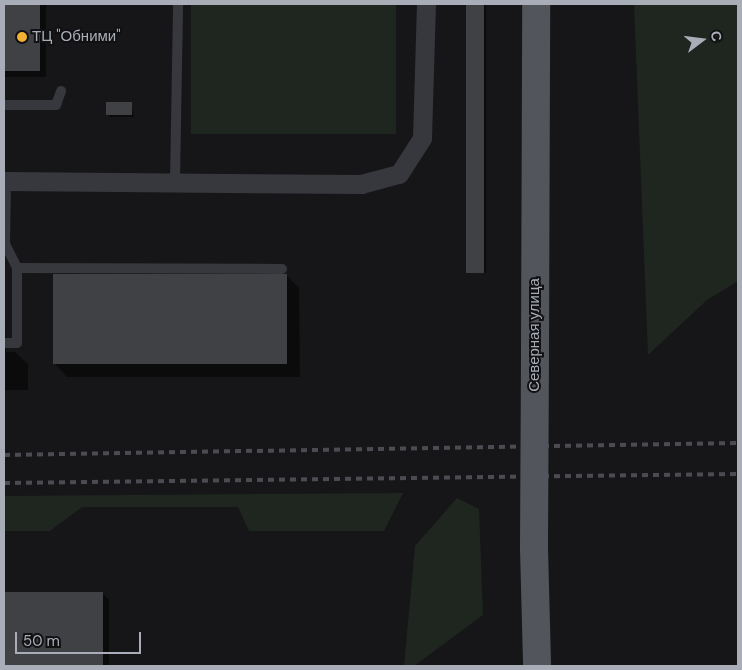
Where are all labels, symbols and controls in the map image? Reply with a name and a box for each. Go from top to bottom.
north arrow [677,15,727,65]
place label: ТЦ "Обними" [32,28,121,46]
text: С [706,29,726,43]
marker: ТЦ "Обними" [16,31,28,43]
street label: Северная улица [526,278,544,392]
scale bar [18,622,144,654]
text: 50 m [23,631,60,651]

